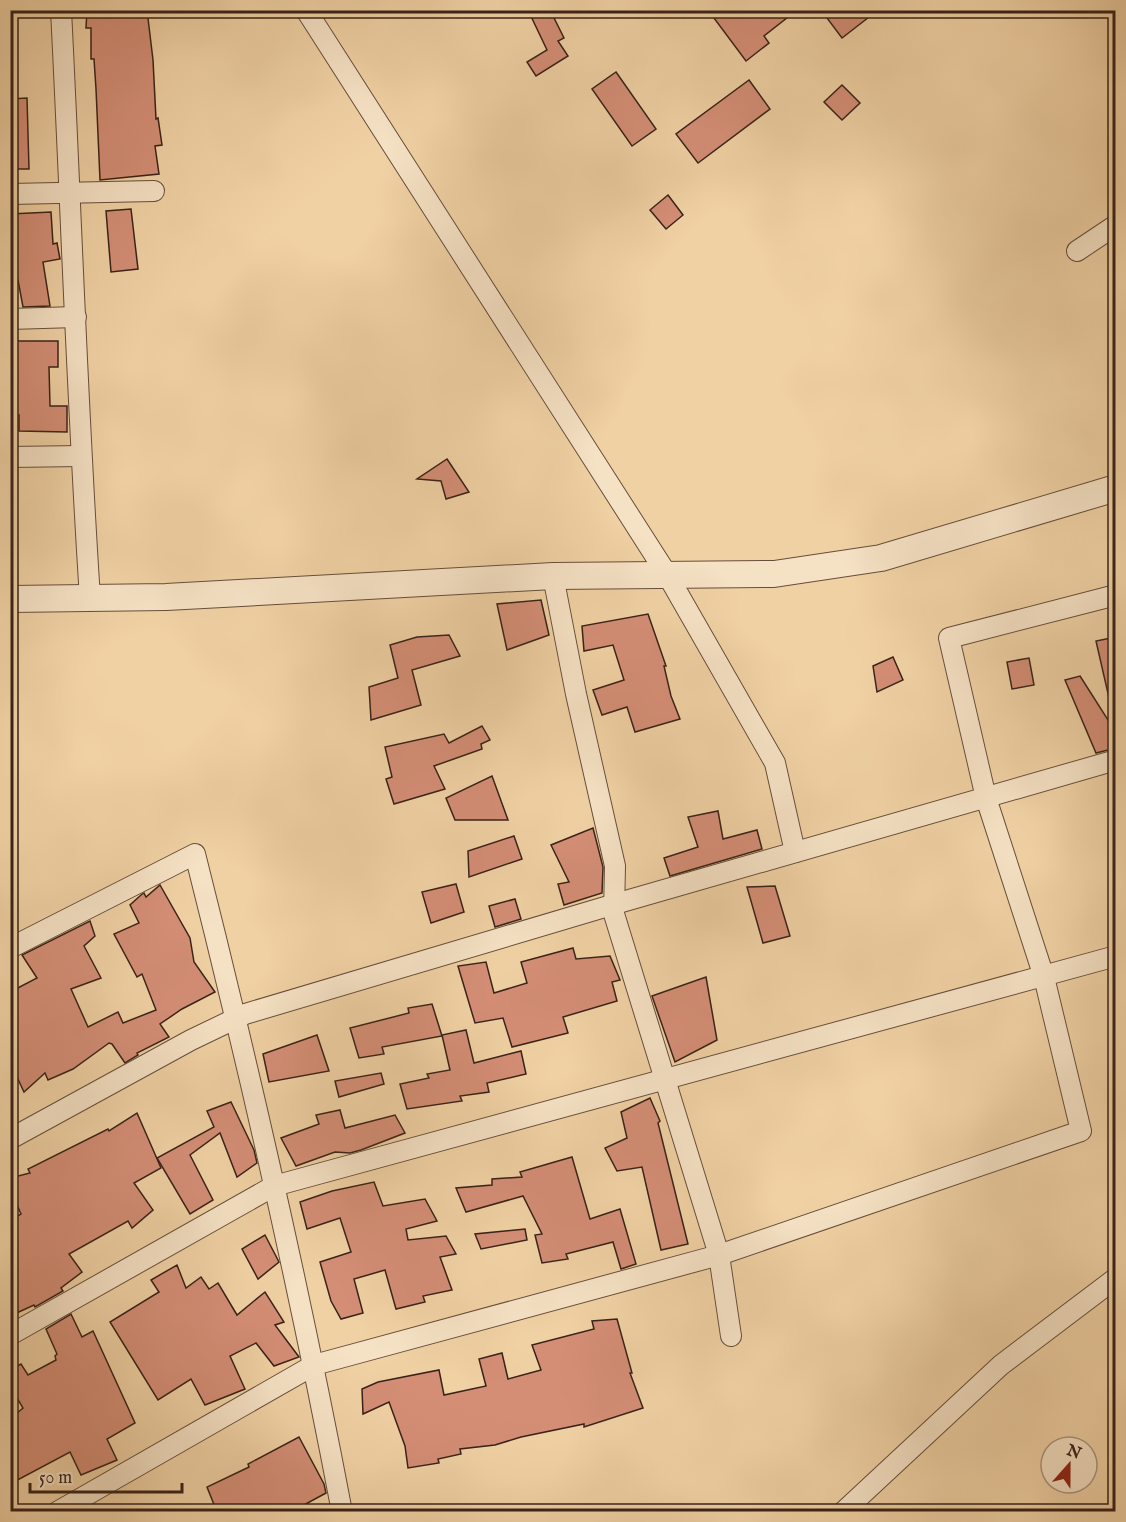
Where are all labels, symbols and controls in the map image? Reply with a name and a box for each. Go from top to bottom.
north arrow [1039,1435,1099,1495]
text: N [1063,1441,1084,1465]
scale bar [30,1456,182,1494]
text: 50 m [39,1467,72,1490]

